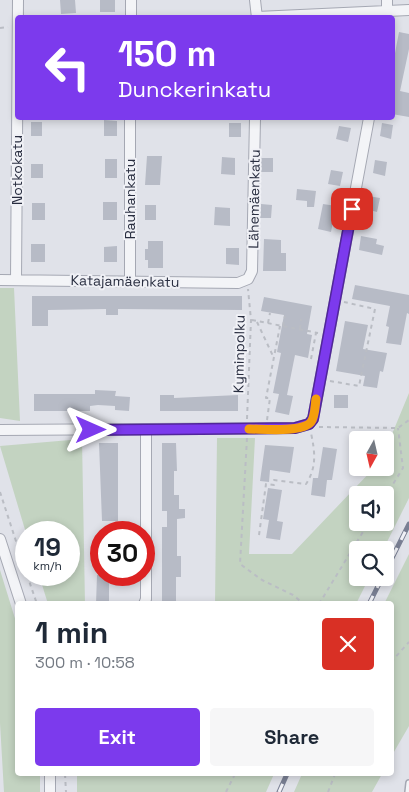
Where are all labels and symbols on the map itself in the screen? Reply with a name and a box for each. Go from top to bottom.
street label: Notkokatu [8,135,26,205]
street label: Lähemäenkatu [244,149,264,249]
street label: Rauhankatu [121,159,139,239]
pin [331,188,373,230]
street label: Katajamäenkatu [70,271,180,291]
street label: Kyminpolku [229,315,249,393]
position arrow [64,403,116,455]
north arrow [349,431,394,476]
speed limit sign: 30 [90,521,155,586]

